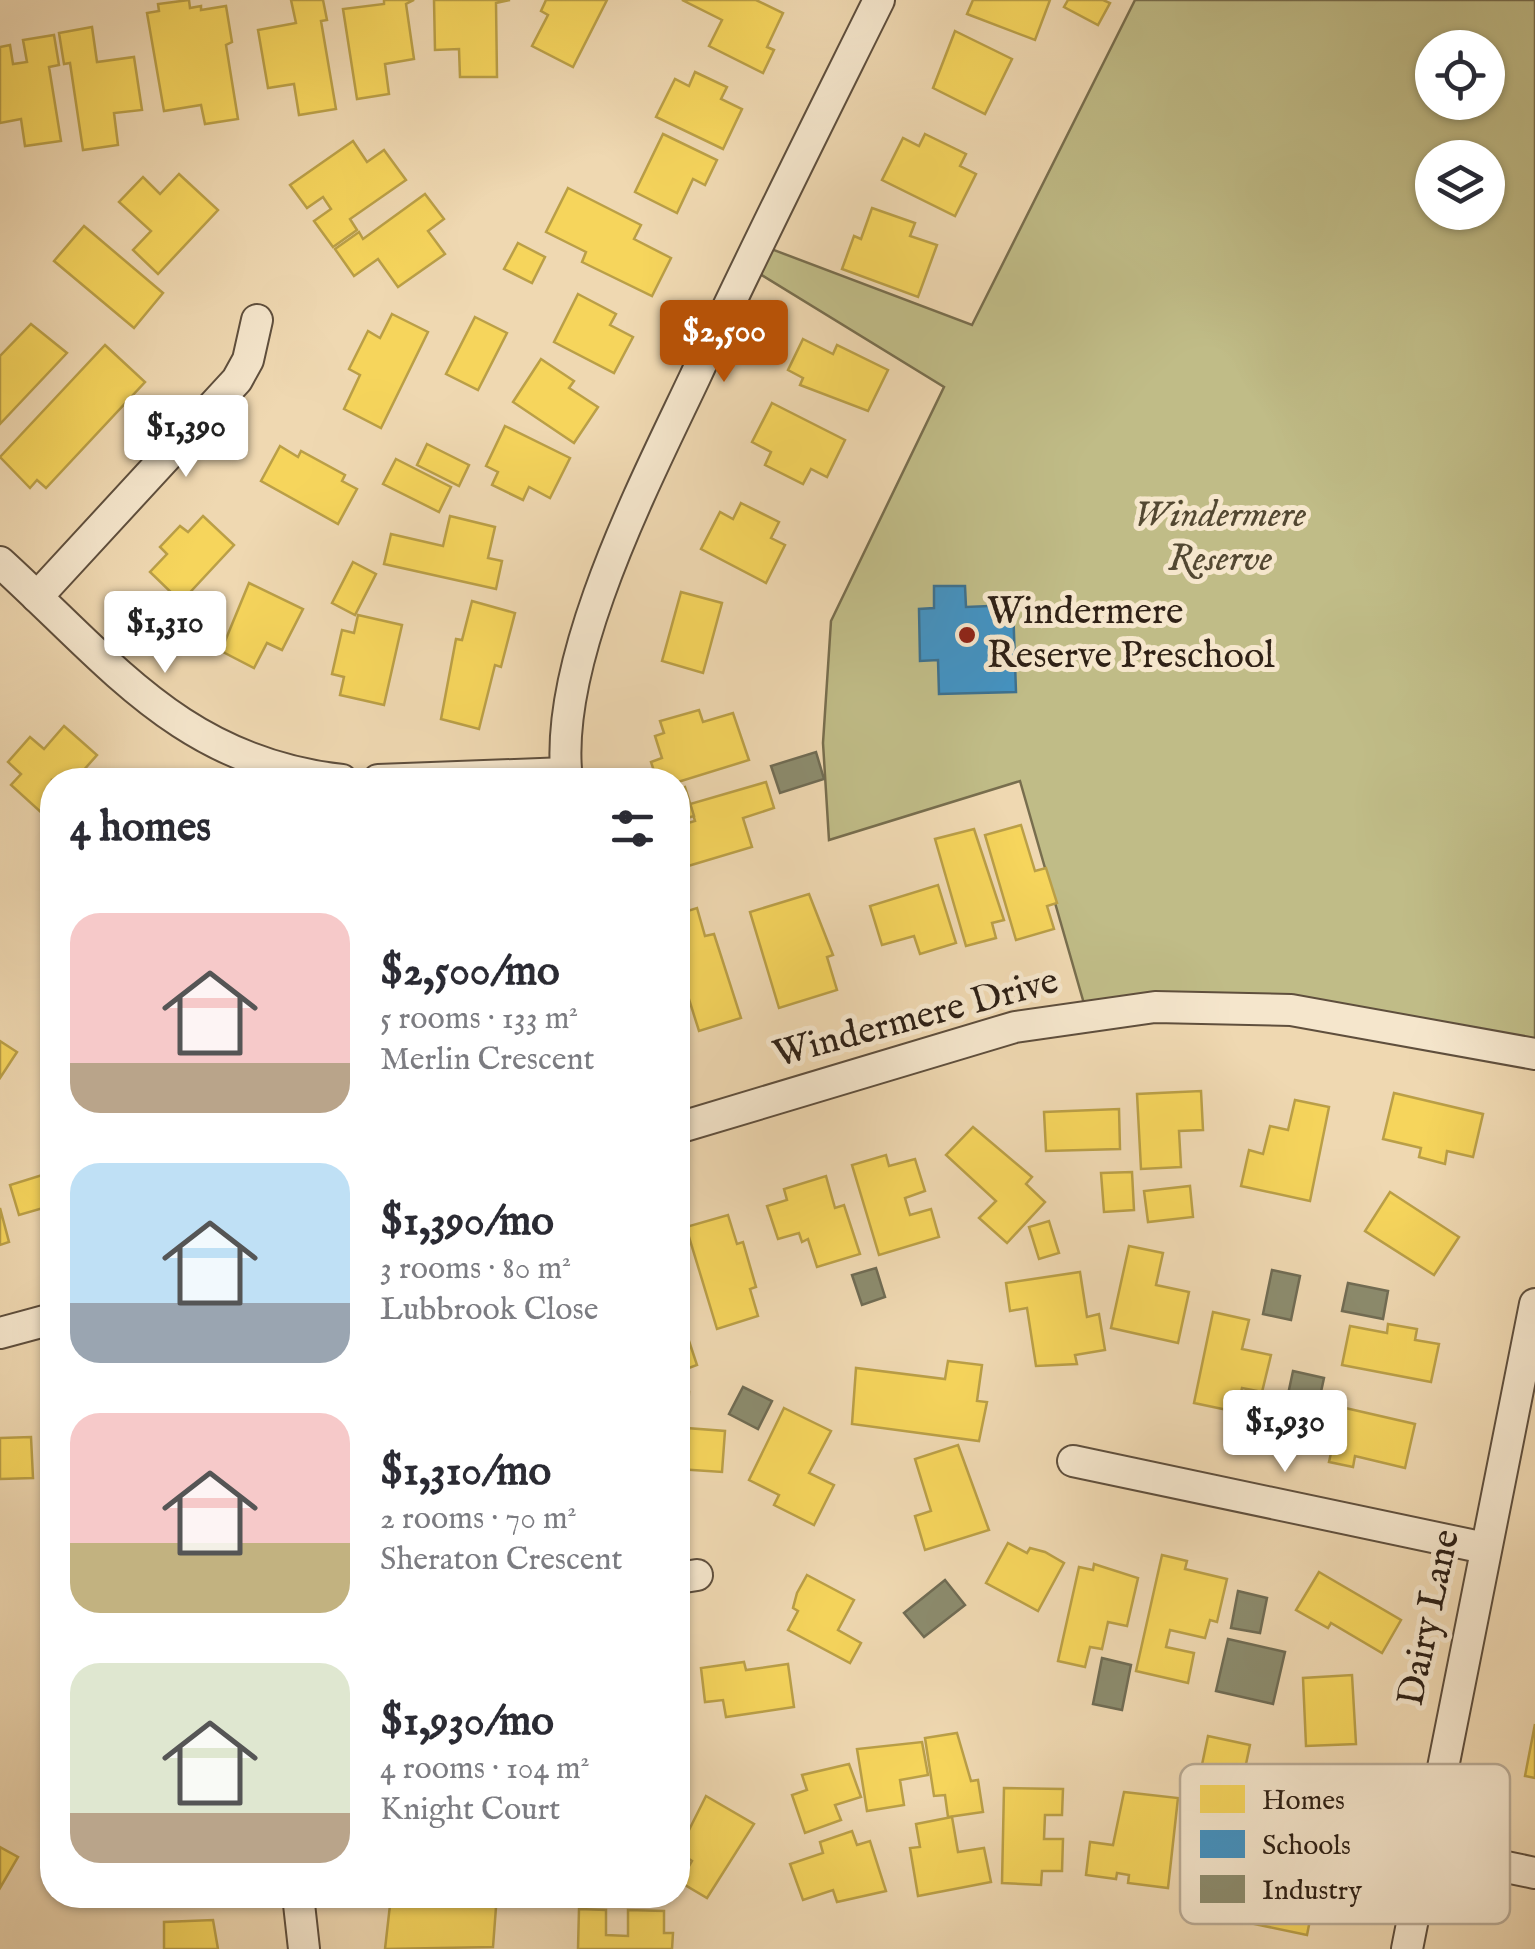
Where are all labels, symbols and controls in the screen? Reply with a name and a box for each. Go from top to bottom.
map controls [1415,30,1505,230]
button: locate [1415,30,1505,120]
button: layers [1415,140,1505,230]
pin: $2,500 [643,300,805,385]
text: $2,500 [682,312,766,353]
pin: $1,390 [105,395,267,480]
text: $1,390 [146,407,226,448]
park label: Windermere Reserve [1134,492,1307,584]
place label: Windermere Reserve Preschool [987,589,1275,681]
pin: $1,310 [84,591,246,676]
text: $1,310 [126,603,204,644]
marker: Windermere Reserve Preschool [956,624,978,646]
icon: filters [605,801,660,856]
text: 4 homes [70,802,211,855]
text: $2,500/mo [380,946,560,999]
icon: home [150,953,270,1073]
street label: Windermere Drive [768,958,1064,1080]
text: 5 rooms · 133 m² [380,999,578,1040]
text: Merlin Crescent [380,1040,594,1081]
text: $1,390/mo [380,1196,554,1249]
icon: home [150,1203,270,1323]
text: 3 rooms · 80 m² [380,1249,571,1290]
text: Lubbrook Close [380,1290,598,1331]
pin: $1,930 [1204,1390,1366,1475]
text: $1,930 [1245,1402,1325,1443]
text: $1,310/mo [380,1446,551,1499]
icon: home [150,1453,270,1573]
text: 2 rooms · 70 m² [380,1499,577,1540]
street label: Dairy Lane [1388,1525,1472,1711]
text: Sheraton Crescent [380,1540,622,1581]
text: $1,930/mo [380,1696,554,1749]
icon: home [150,1703,270,1823]
text: 4 rooms · 104 m² [380,1749,590,1790]
legend [1180,1764,1510,1924]
text: Homes [1262,1784,1345,1819]
text: Knight Court [380,1790,560,1831]
text: Schools [1262,1829,1351,1864]
text: Industry [1262,1874,1362,1909]

